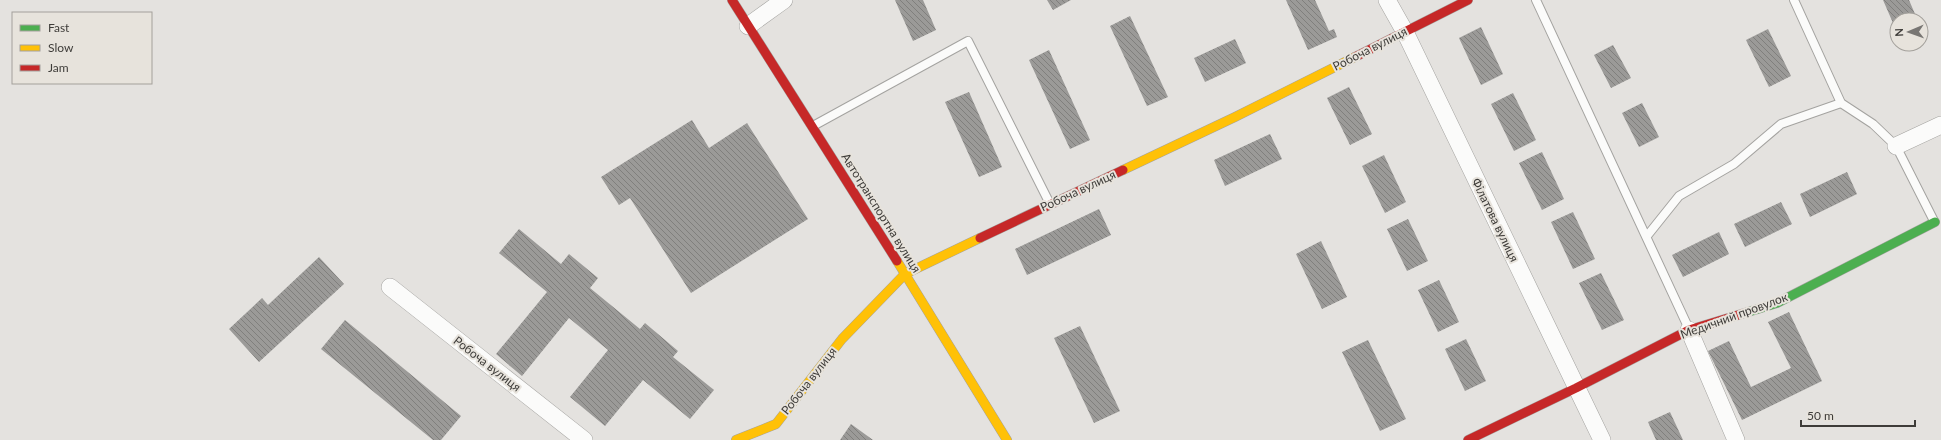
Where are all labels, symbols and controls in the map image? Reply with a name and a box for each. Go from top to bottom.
legend [12,12,152,84]
north arrow [1889,12,1929,52]
text: Fast [48,20,70,35]
street label: Робоча вулиця [1330,23,1409,74]
text: N [1892,28,1905,37]
text: Slow [48,40,74,55]
text: Jam [48,60,69,75]
street label: Автотранспортна вулиця [838,150,924,275]
street label: Робоча вулиця [1038,167,1118,215]
street label: Філатова вулиця [1469,176,1522,264]
street label: Медичний провулок [1678,289,1790,342]
street label: Робоча вулиця [451,333,524,395]
street label: Робоча вулиця [778,344,840,417]
scale bar [1801,402,1915,428]
text: 50 m [1807,408,1834,423]

